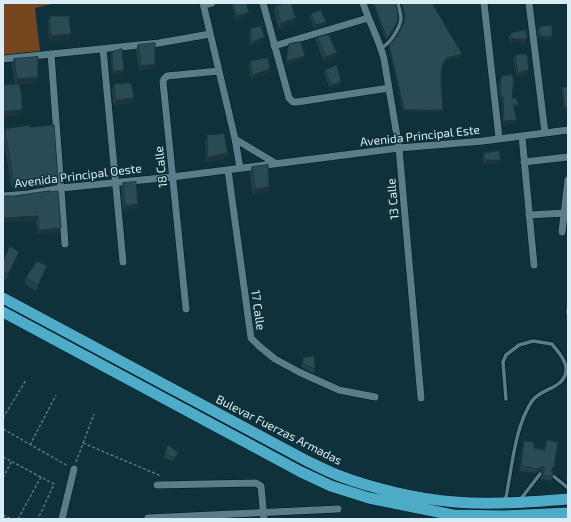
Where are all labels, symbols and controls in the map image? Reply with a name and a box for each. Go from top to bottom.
street label: Avenida Principal Este [359,123,481,149]
street label: 18 Calle [152,145,170,189]
street label: Avenida Principal Oeste [14,161,142,191]
street label: 13 Calle [384,178,402,220]
street label: 17 Calle [248,289,268,331]
street label: Bulevar Fuerzas Armadas [214,392,344,468]

